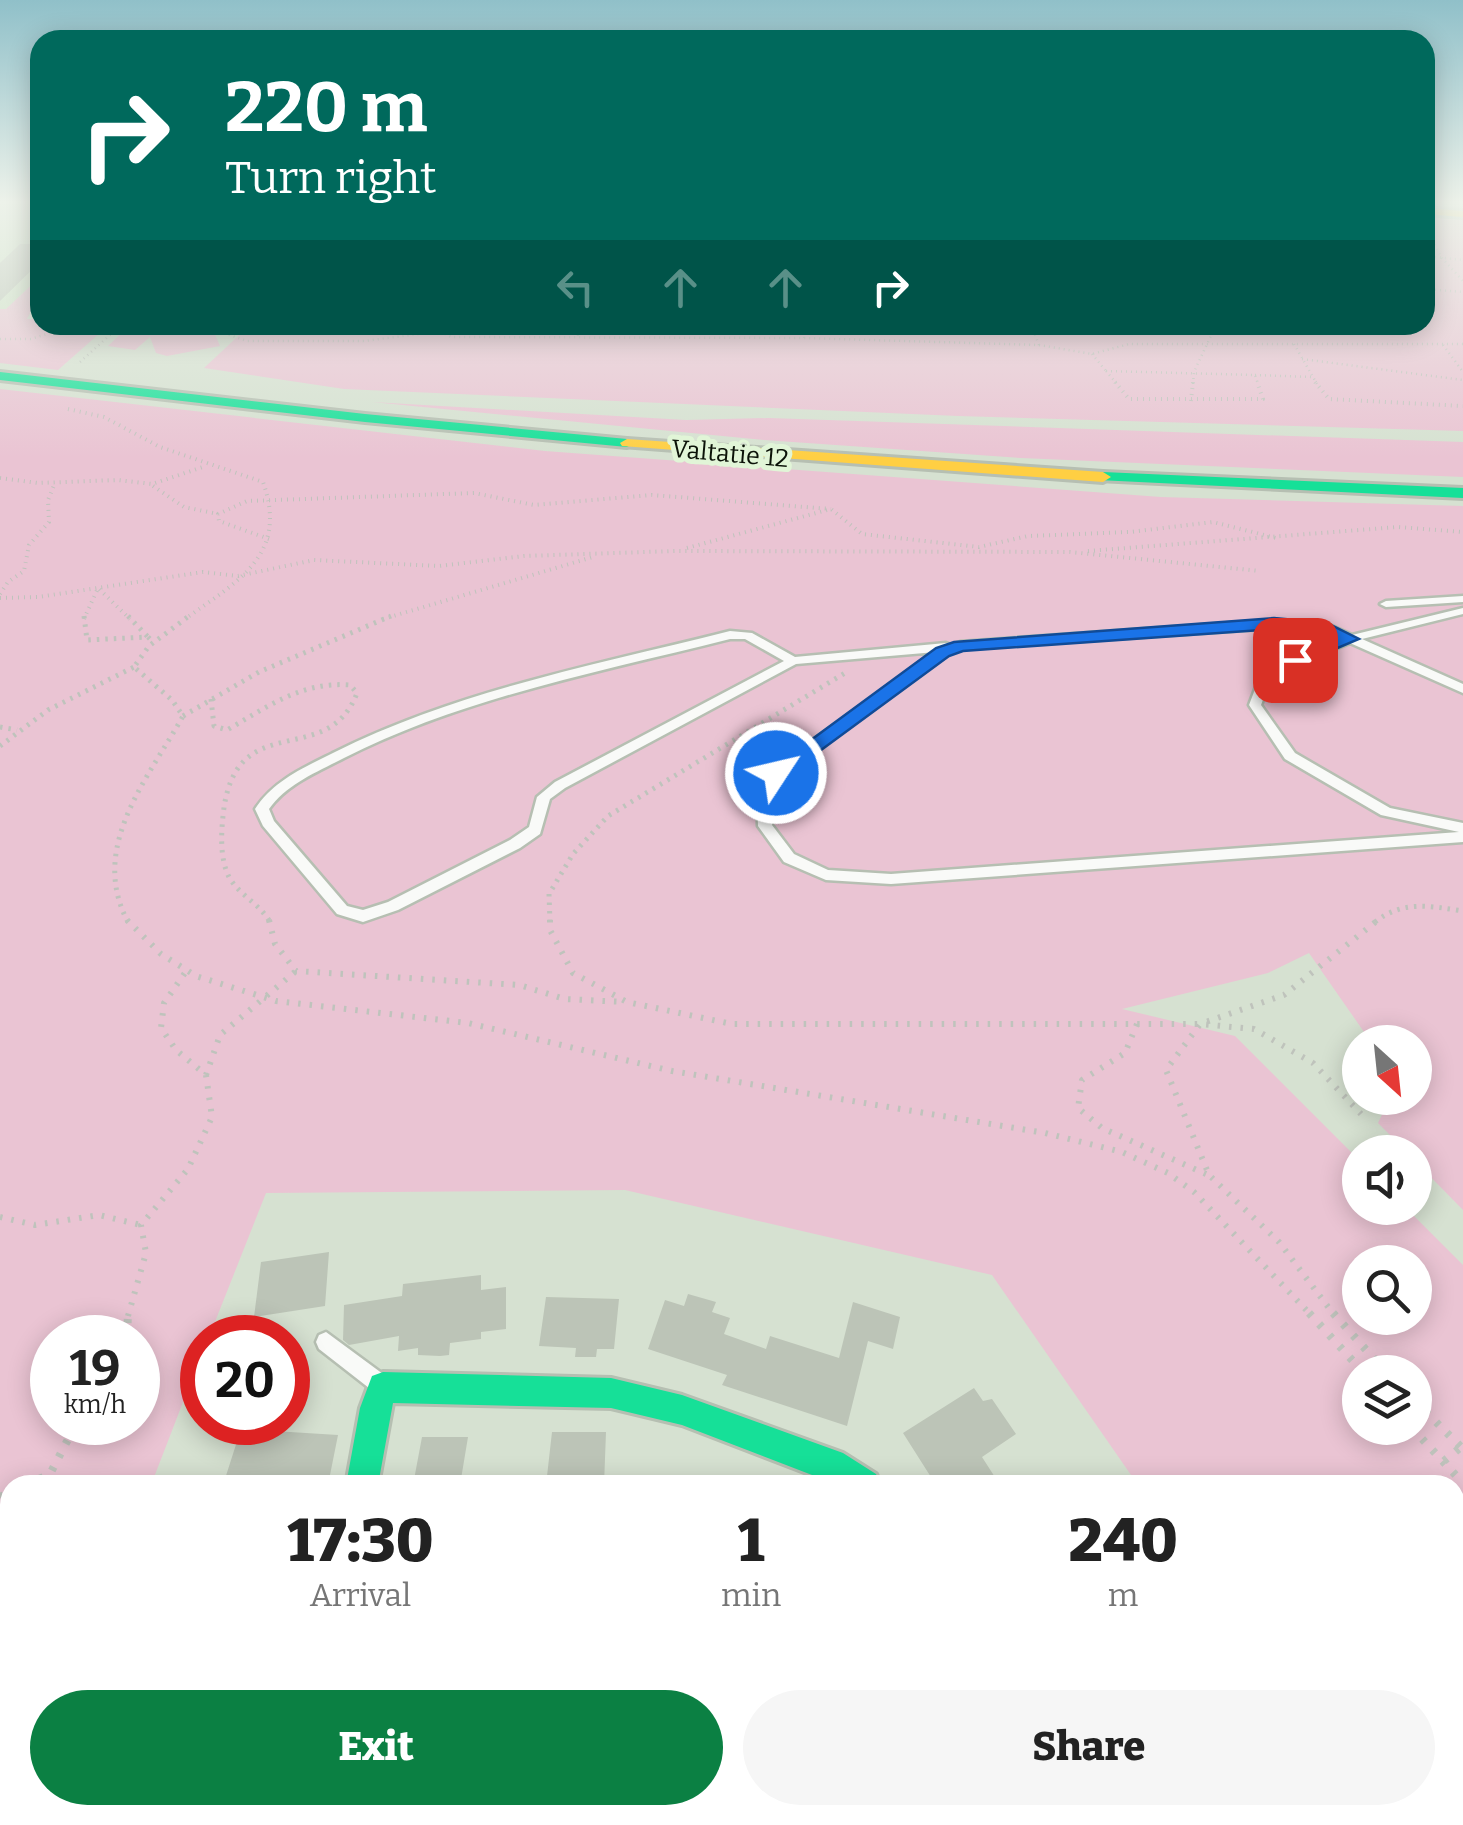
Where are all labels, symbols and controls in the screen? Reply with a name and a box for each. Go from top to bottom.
text: 220 m [225,66,428,150]
icon: right [60,70,190,200]
text: Turn right [225,151,437,205]
icon: left [548,260,603,315]
icon: ahead [653,260,708,315]
icon: ahead [758,260,813,315]
icon: right [863,260,918,315]
street label: Valtatie 12 [670,434,790,474]
pin [1253,618,1338,703]
icon: arrive [1268,633,1323,688]
position arrow [724,721,828,825]
north arrow [1342,1025,1432,1115]
map controls [1342,1025,1432,1445]
button: sound [1342,1135,1432,1225]
button: search [1342,1245,1432,1335]
speed limit sign: 20 [180,1315,310,1445]
text: 19 [69,1338,121,1398]
button: layers [1342,1355,1432,1445]
text: km/h [64,1390,126,1420]
text: 17:30 [287,1505,434,1577]
text: 1 [738,1505,764,1577]
text: 240 [1068,1505,1178,1577]
text: Arrival [310,1576,411,1614]
text: min [721,1576,781,1614]
text: m [1108,1576,1138,1614]
button: Exit [30,1690,723,1805]
button: Share [743,1690,1435,1805]

